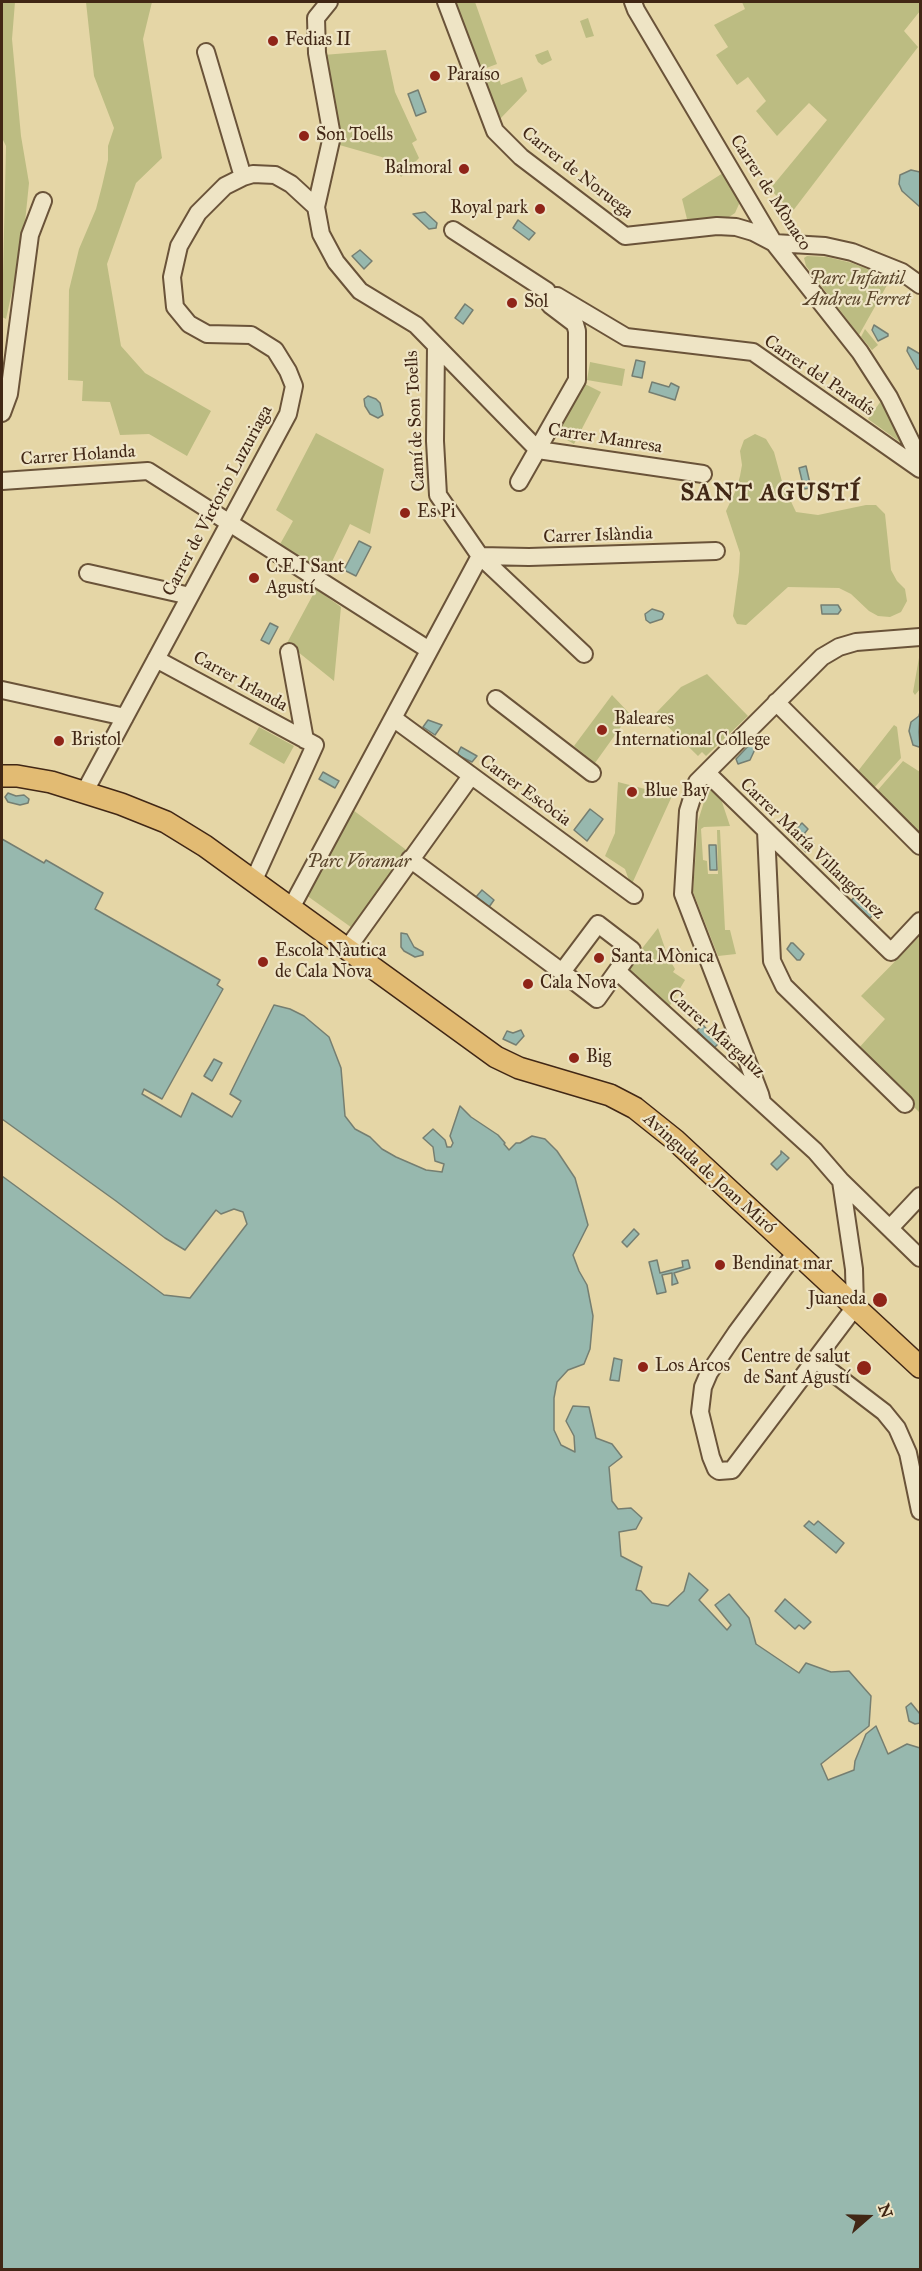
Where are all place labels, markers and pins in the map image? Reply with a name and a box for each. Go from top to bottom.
place label: Fedias II [285,30,351,52]
marker: Fedias II [266,34,280,48]
place label: Paraíso [447,65,500,87]
marker: Paraíso [428,69,442,83]
place label: Son Toells [316,125,393,147]
marker: Son Toells [297,129,311,143]
place label: Balmoral [384,158,452,180]
marker: Balmoral [457,162,471,176]
place label: Royal park [450,198,528,220]
marker: Royal park [533,202,547,216]
place label: Sol [524,292,548,314]
marker: Sol [505,296,519,310]
place label: Es Pi [417,502,456,524]
marker: Es Pi [398,506,412,520]
place label: C.E.I Sant Agustí [266,557,344,600]
marker: C.E.I Sant Agustí [247,571,261,585]
place label: Baleares International College [614,709,770,752]
marker: Baleares International College [595,723,609,737]
place label: Bristol [71,730,121,752]
marker: Bristol [52,734,66,748]
place label: Blue Bay [644,781,709,803]
marker: Blue Bay [625,785,639,799]
place label: Escola Nàutica de Cala Nova [275,941,386,984]
place label: Santa Mònica [611,947,714,969]
marker: Santa Mònica [592,951,606,965]
marker: Escola Nàutica de Cala Nova [256,955,270,969]
place label: Cala Nova [540,973,616,995]
marker: Cala Nova [521,977,535,991]
place label: Big [586,1047,611,1069]
marker: Big [567,1051,581,1065]
place label: Bendinat mar [732,1254,832,1276]
marker: Bendinat mar [713,1258,727,1272]
place label: Juaneda [808,1289,866,1311]
marker: Juaneda [871,1291,889,1309]
place label: Centre de salut de Sant Agustí [741,1347,850,1390]
place label: Los Arcos [655,1356,730,1378]
marker: Centre de salut de Sant Agustí [855,1359,873,1377]
marker: Los Arcos [636,1360,650,1374]

